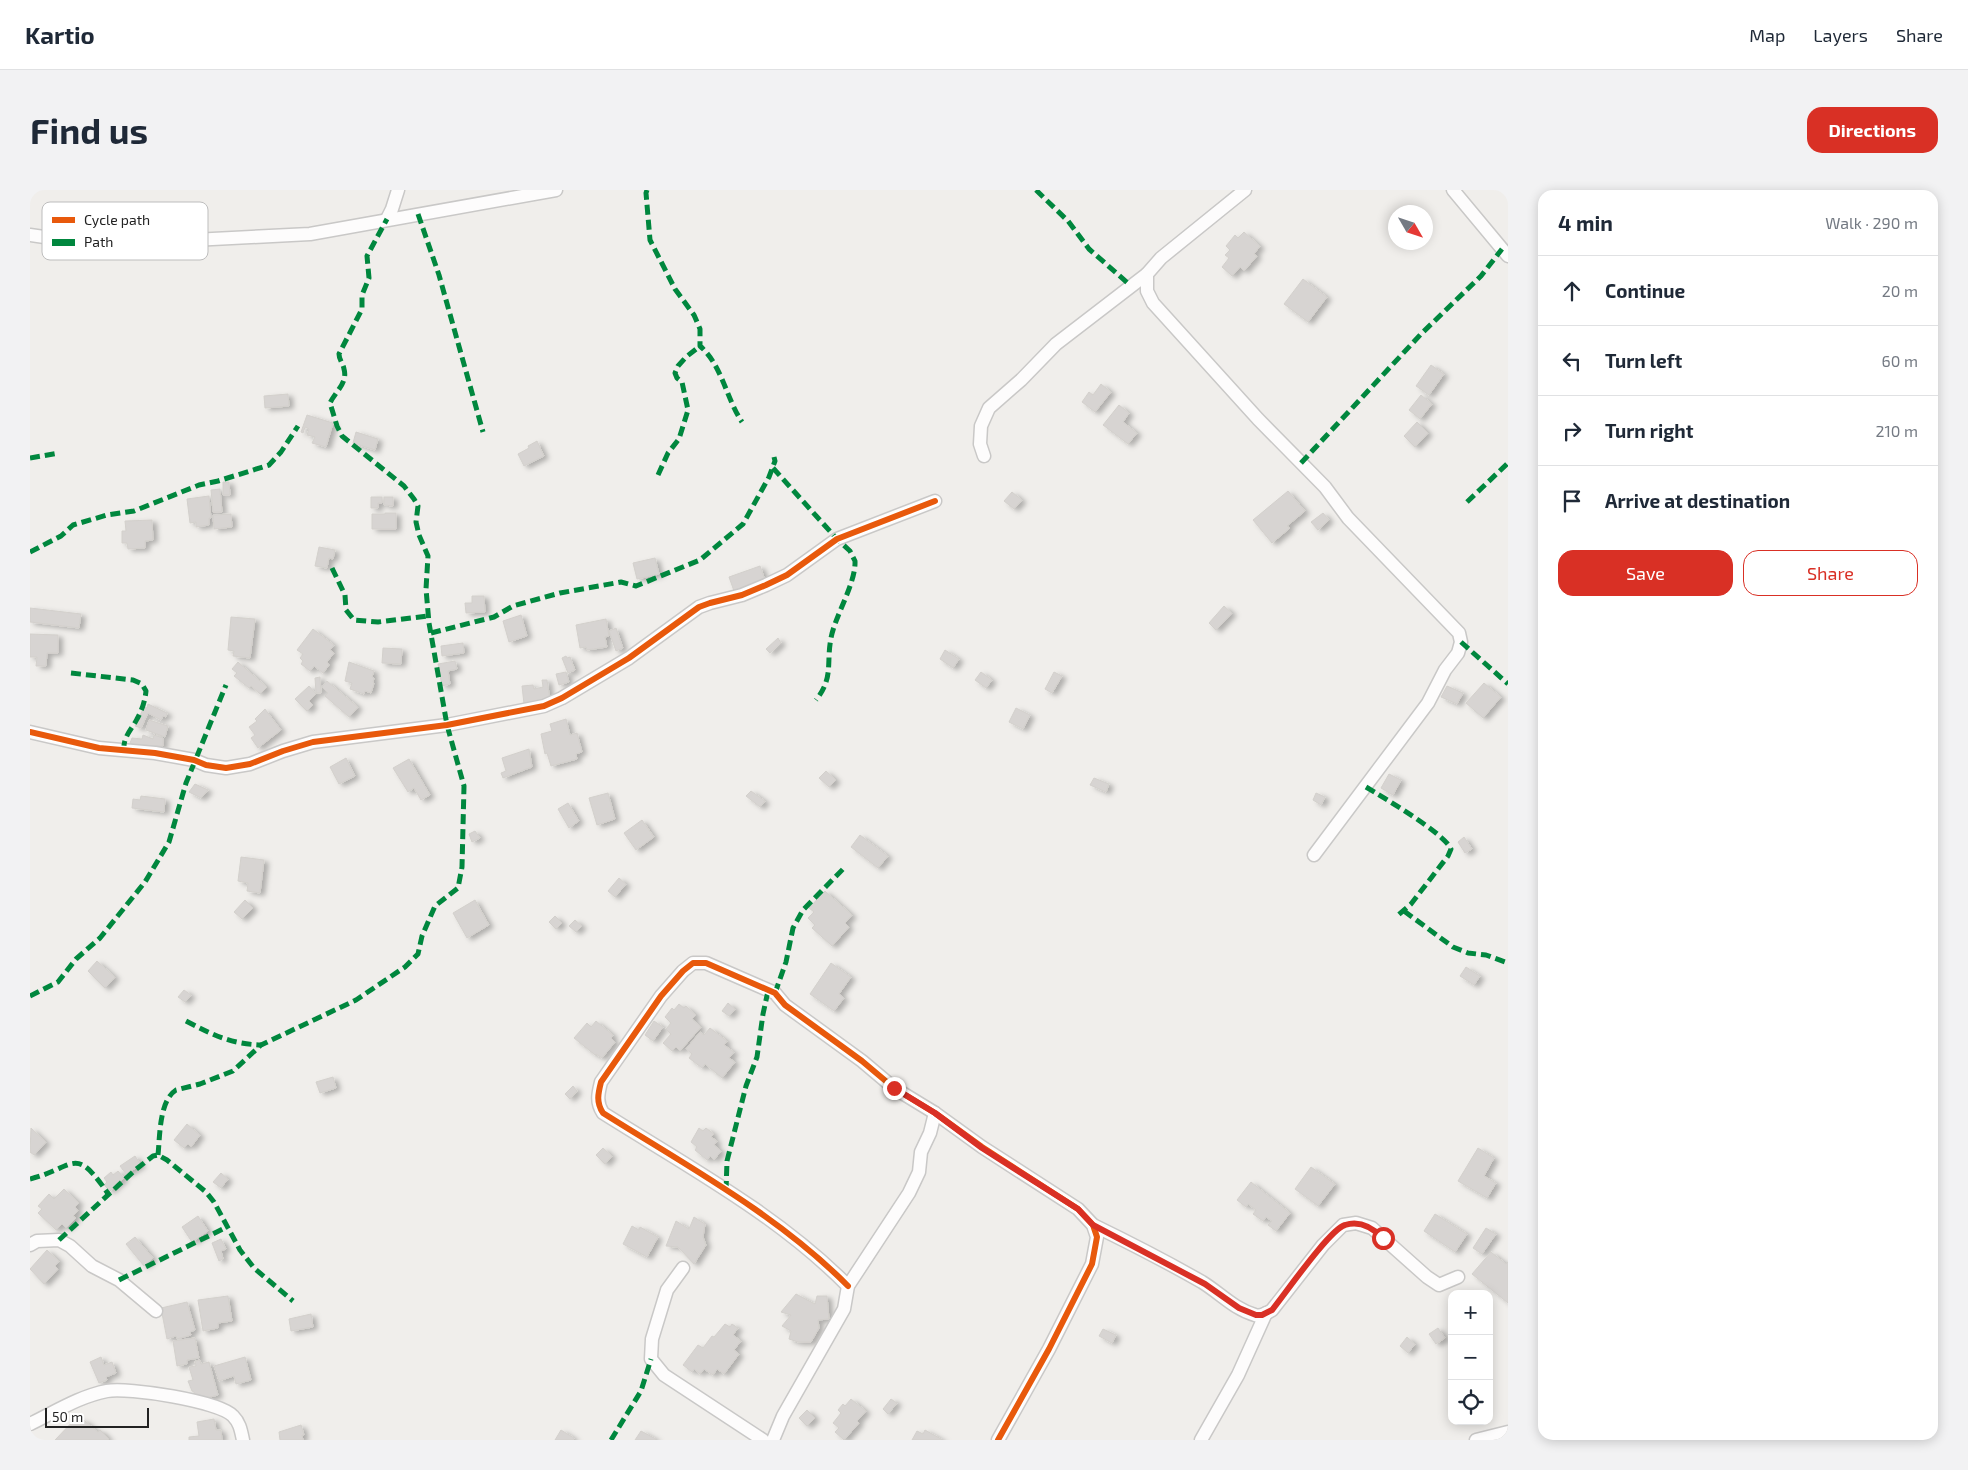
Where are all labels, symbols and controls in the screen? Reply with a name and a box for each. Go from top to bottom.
text: Kartio [25,20,95,49]
text: Map [1749,24,1785,46]
text: Layers [1813,24,1868,46]
text: Share [1896,24,1943,46]
button: Directions [1807,107,1938,153]
text: Find us [30,109,148,151]
legend [42,202,208,260]
north arrow [1388,205,1433,250]
text: 4 min [1558,210,1613,235]
text: Cycle path [84,211,150,228]
text: Walk · 290 m [1825,213,1918,232]
text: Path [84,233,113,250]
icon: ahead [1558,277,1586,305]
text: Continue [1605,279,1685,302]
text: 20 m [1882,281,1918,300]
icon: left [1558,347,1586,375]
text: Turn left [1605,349,1682,372]
text: 60 m [1882,351,1918,370]
icon: right [1558,417,1586,445]
text: Turn right [1605,419,1693,442]
text: 210 m [1875,421,1918,440]
icon: arrive [1558,487,1586,515]
text: Arrive at destination [1605,489,1790,512]
button: Save [1558,550,1733,596]
button: Share [1743,550,1918,596]
route end [883,1077,906,1100]
route start [1372,1227,1395,1250]
map controls [1448,1290,1493,1425]
button: + [1448,1290,1493,1335]
button: − [1448,1335,1493,1380]
button: locate [1448,1380,1493,1425]
scale bar [45,1405,149,1428]
text: 50 m [52,1408,83,1425]

